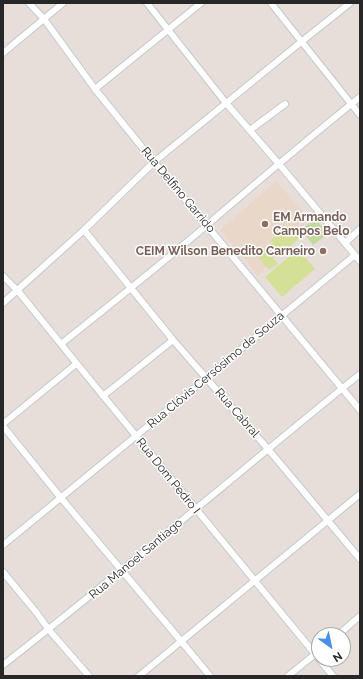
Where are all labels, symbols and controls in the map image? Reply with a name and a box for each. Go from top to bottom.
street label: Rua Delfino Garrido [138,144,218,236]
place label: EM Armando Campos Belo [273,210,349,238]
marker: EM Armando Campos Belo [260,219,270,229]
place label: CEIM Wilson Benedito Carneiro [136,244,315,258]
marker: CEIM Wilson Benedito Carneiro [318,246,328,256]
street label: Rua Clóvis Cersósimo de Souza [145,308,287,432]
street label: Rua Cabral [212,385,262,441]
street label: Rua Dom Pedro I [133,435,203,517]
street label: Rua Manoel Santiago [86,516,186,602]
north arrow [311,627,351,667]
text: N [330,649,344,664]

